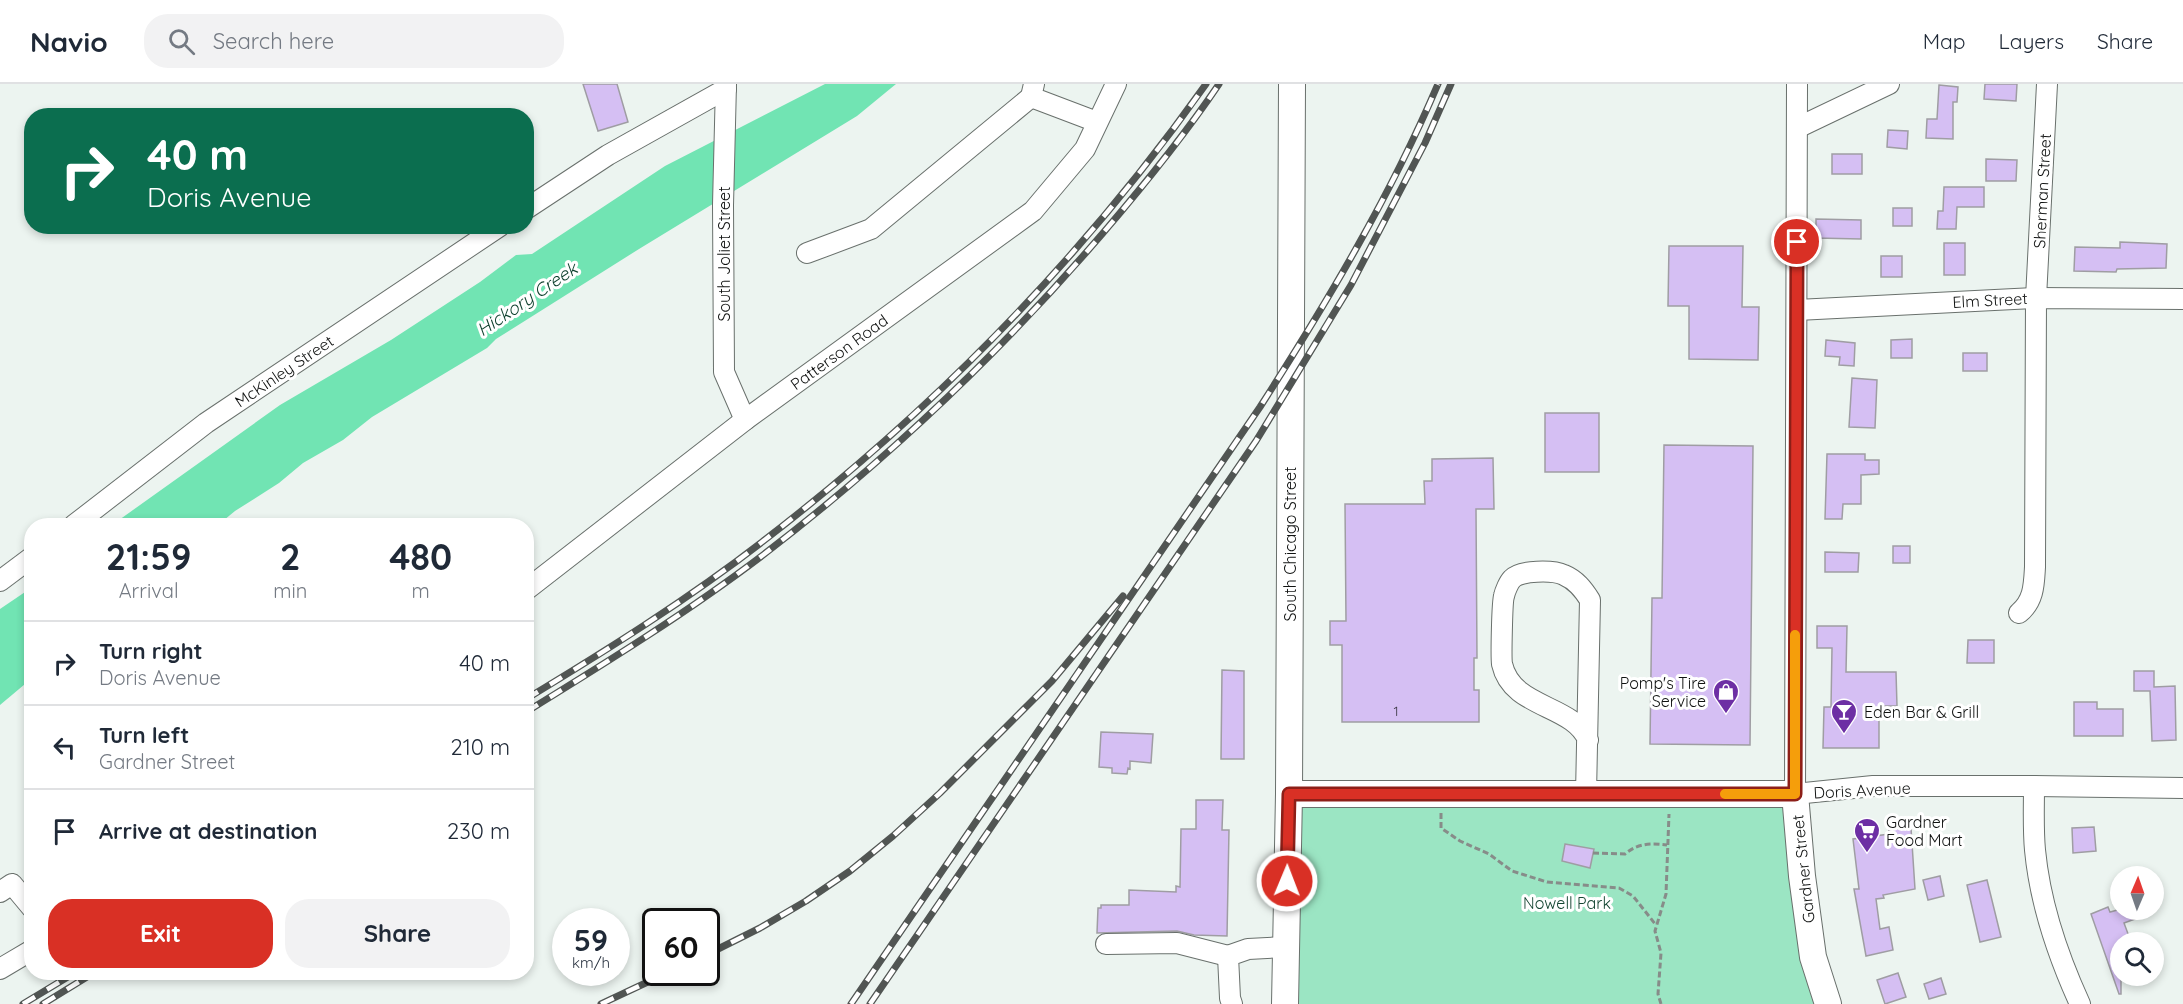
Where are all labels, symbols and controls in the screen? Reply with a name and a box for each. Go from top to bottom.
search box [144,14,564,68]
text: Navio [30,24,108,59]
icon: search [165,25,198,58]
text: Search here [213,27,334,55]
text: Map [1923,28,1966,54]
text: Layers [1999,28,2064,54]
text: Share [2097,28,2153,54]
text: 40 m [147,128,248,181]
icon: right [48,132,126,210]
street label: Sherman Street [2029,133,2055,249]
text: Doris Avenue [147,180,311,214]
street label: South Joliet Street [714,186,734,322]
pin [1771,216,1822,267]
icon: arrive [1780,225,1813,258]
water label: Hickory Creek [472,256,583,341]
street label: Elm Street [1952,288,2028,312]
street label: Patterson Road [786,310,892,394]
street label: McKinley Street [231,331,337,411]
street label: South Chicago Street [1280,466,1300,622]
text: 21:59 [106,534,191,579]
text: 2 [280,534,300,579]
text: 480 [389,534,452,579]
text: Arrival [119,578,179,603]
text: min [273,578,307,603]
text: m [412,578,430,603]
text: Turn right [99,637,203,665]
icon: right [48,647,81,680]
text: 40 m [459,649,510,677]
text: Doris Avenue [99,665,221,690]
place label: Pomp's Tire Service [1620,673,1706,711]
shop icon: Pomp's Tire Service [1711,677,1741,715]
bar icon: Eden Bar & Grill [1829,697,1859,735]
house number: 1 [1393,702,1399,720]
place label: Eden Bar & Grill [1864,702,1979,722]
text: Turn left [99,721,189,749]
icon: left [48,731,81,764]
text: 210 m [451,733,510,761]
text: Gardner Street [99,749,235,774]
street label: Doris Avenue [1813,777,1911,803]
place label: Gardner Food Mart [1886,812,1963,850]
street label: Gardner Street [1787,814,1819,924]
icon: arrive [48,815,81,848]
supermarket icon: Gardner Food Mart [1852,816,1882,854]
text: Arrive at destination [99,817,317,845]
text: 230 m [447,817,510,845]
position arrow [1255,849,1319,913]
north arrow [2110,866,2164,920]
map controls [2110,866,2164,986]
park label: Nowell Park [1523,893,1611,913]
button: Exit [48,899,273,968]
button: Share [285,899,510,968]
speed limit sign: 60 [642,908,720,986]
text: 59 [574,921,608,959]
button: search [2110,932,2164,986]
text: km/h [572,953,610,972]

